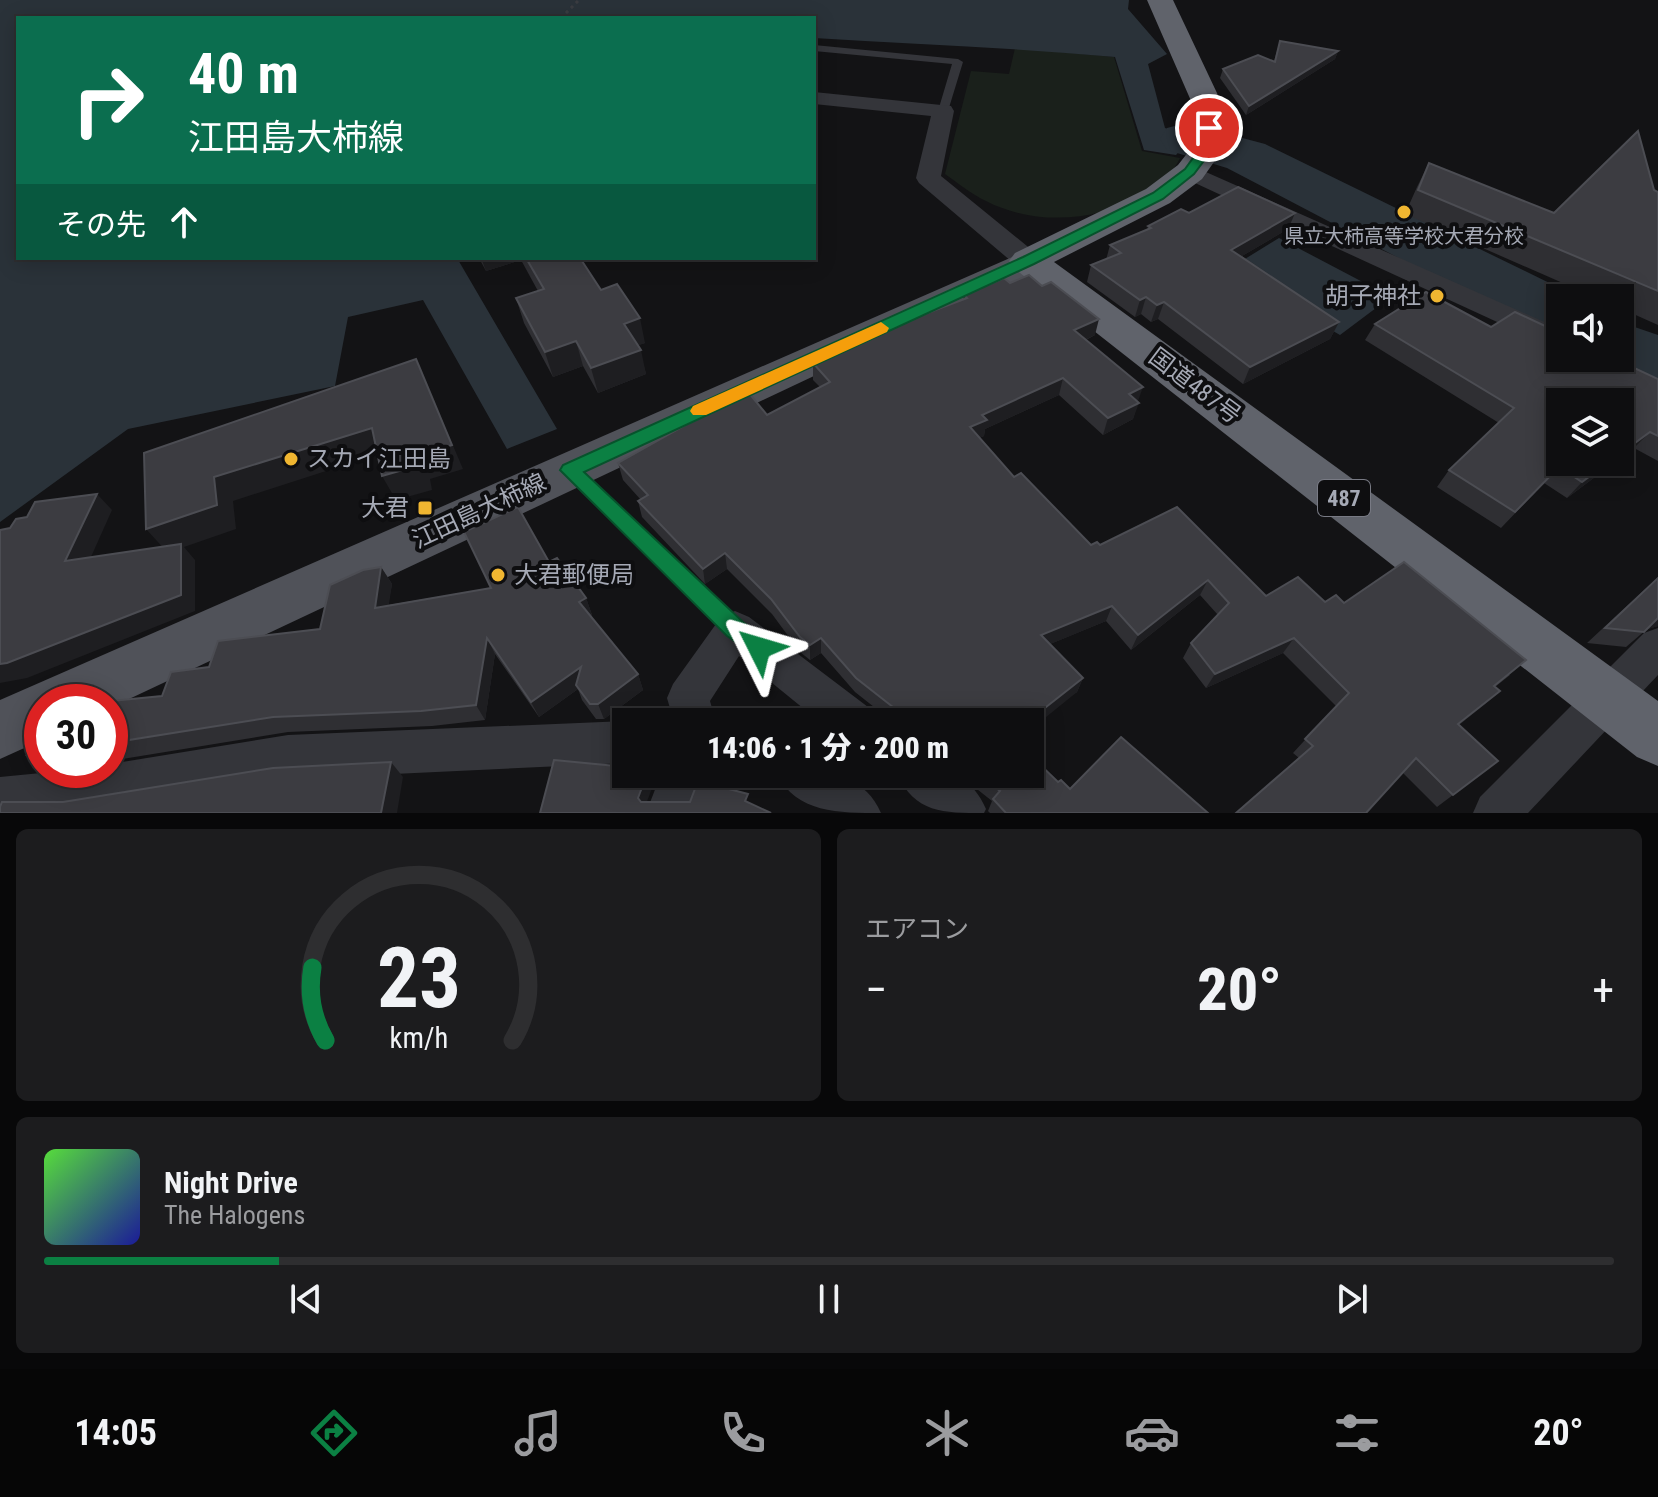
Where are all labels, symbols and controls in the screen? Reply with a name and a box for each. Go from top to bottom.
text: 40 m [188,41,299,107]
icon: right [56,48,160,152]
pin [1175,94,1243,162]
icon: arrive [1187,106,1231,150]
text: 江田島大柿線 [188,117,404,159]
icon: ahead [162,200,206,244]
marker: 県立大柿高等学校大君分校 [1395,203,1413,221]
text: その先 [56,207,146,242]
place label: 県立大柿高等学校大君分校 [1284,224,1524,248]
place label: 胡子神社 [1325,282,1421,310]
map controls [1546,284,1634,476]
button: sound [1546,284,1634,372]
marker: 胡子神社 [1428,287,1446,305]
street label: 国道487号 [1144,342,1246,430]
button: layers [1546,388,1634,476]
place label: スカイ江田島 [307,445,451,473]
marker: スカイ江田島 [282,450,300,468]
street label: 江田島大柿線 [408,468,550,554]
road number: 487 [1318,480,1370,516]
place label: 大君 [361,494,409,522]
marker: 大君 [416,499,434,517]
place label: 大君郵便局 [514,561,634,589]
marker: 大君郵便局 [489,566,507,584]
position arrow [717,606,801,690]
speed limit sign: 30 [24,684,128,788]
text: 14:06 · 1 分 · 200 m [707,730,949,765]
text: エアコン [865,914,969,944]
text: 23 [376,930,461,1027]
text: 20° [1197,954,1282,1025]
text: − [865,964,887,1016]
text: + [1592,964,1614,1016]
text: km/h [389,1021,448,1055]
text: Night Drive [164,1165,298,1200]
text: The Halogens [164,1200,305,1230]
icon: previous [284,1277,328,1321]
icon: pause [807,1277,851,1321]
icon: next [1330,1277,1374,1321]
icon: directions [306,1405,362,1461]
icon: music [510,1405,566,1461]
icon: phone [715,1405,771,1461]
icon: climate [919,1405,975,1461]
icon: car [1124,1405,1180,1461]
icon: filters [1329,1405,1385,1461]
text: 14:05 [74,1412,157,1454]
text: 20° [1533,1412,1584,1454]

